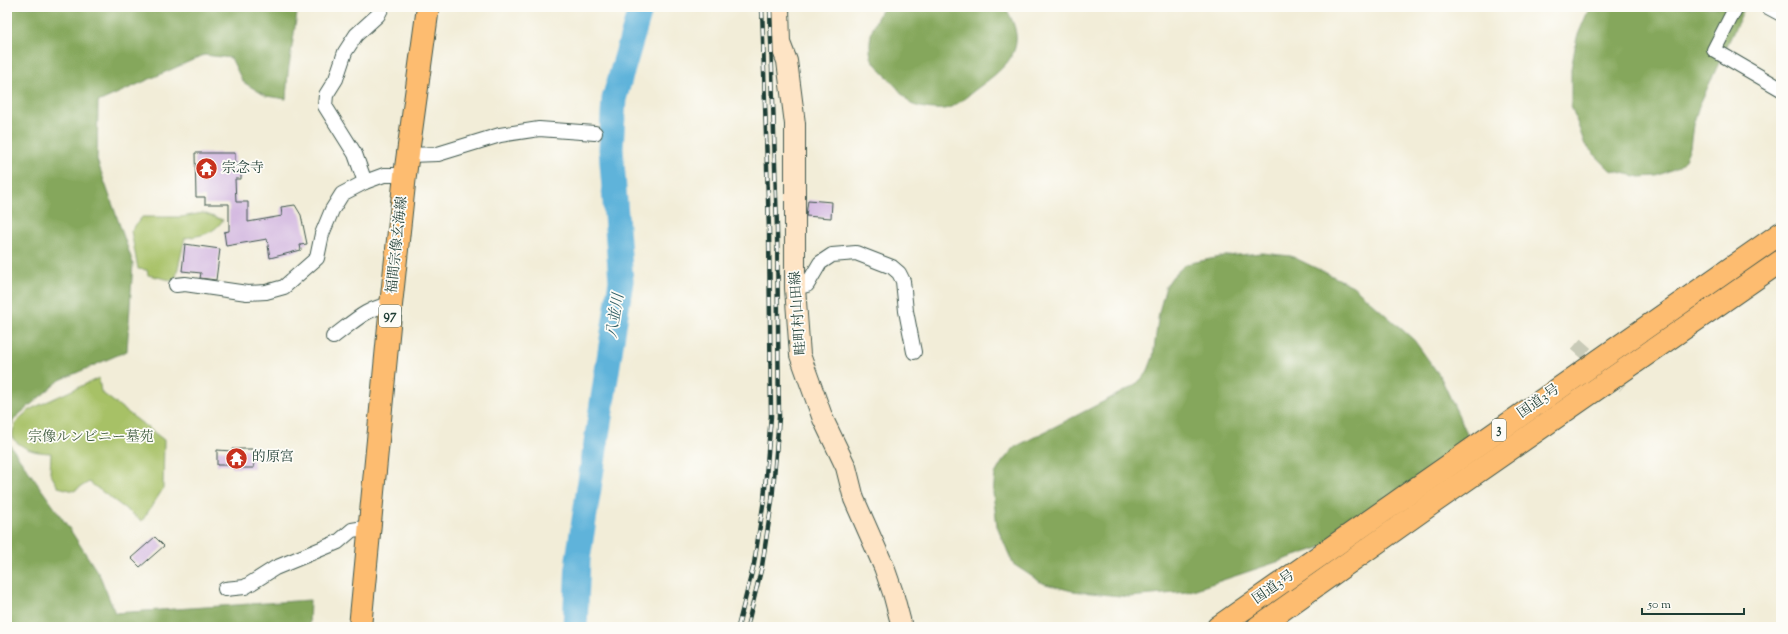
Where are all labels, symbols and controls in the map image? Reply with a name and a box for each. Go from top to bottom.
temple icon: 宗念寺 [194,156,220,182]
place label: 宗念寺 [222,159,264,179]
street label: 福間宗像玄海線 [383,195,413,295]
street label: 畦町村山田線 [786,270,812,356]
water label: 八並川 [602,290,630,340]
road number: 97 [379,305,401,327]
street label: 国道3号 [1514,380,1564,424]
road number: 3 [1492,419,1506,441]
park label: 宗像ルンビニー墓苑 [28,428,154,448]
temple icon: 的原宮 [224,445,250,471]
place label: 的原宮 [252,448,294,468]
street label: 国道3号 [1249,566,1299,610]
scale bar [1642,590,1744,616]
text: 50 m [1647,596,1671,614]

